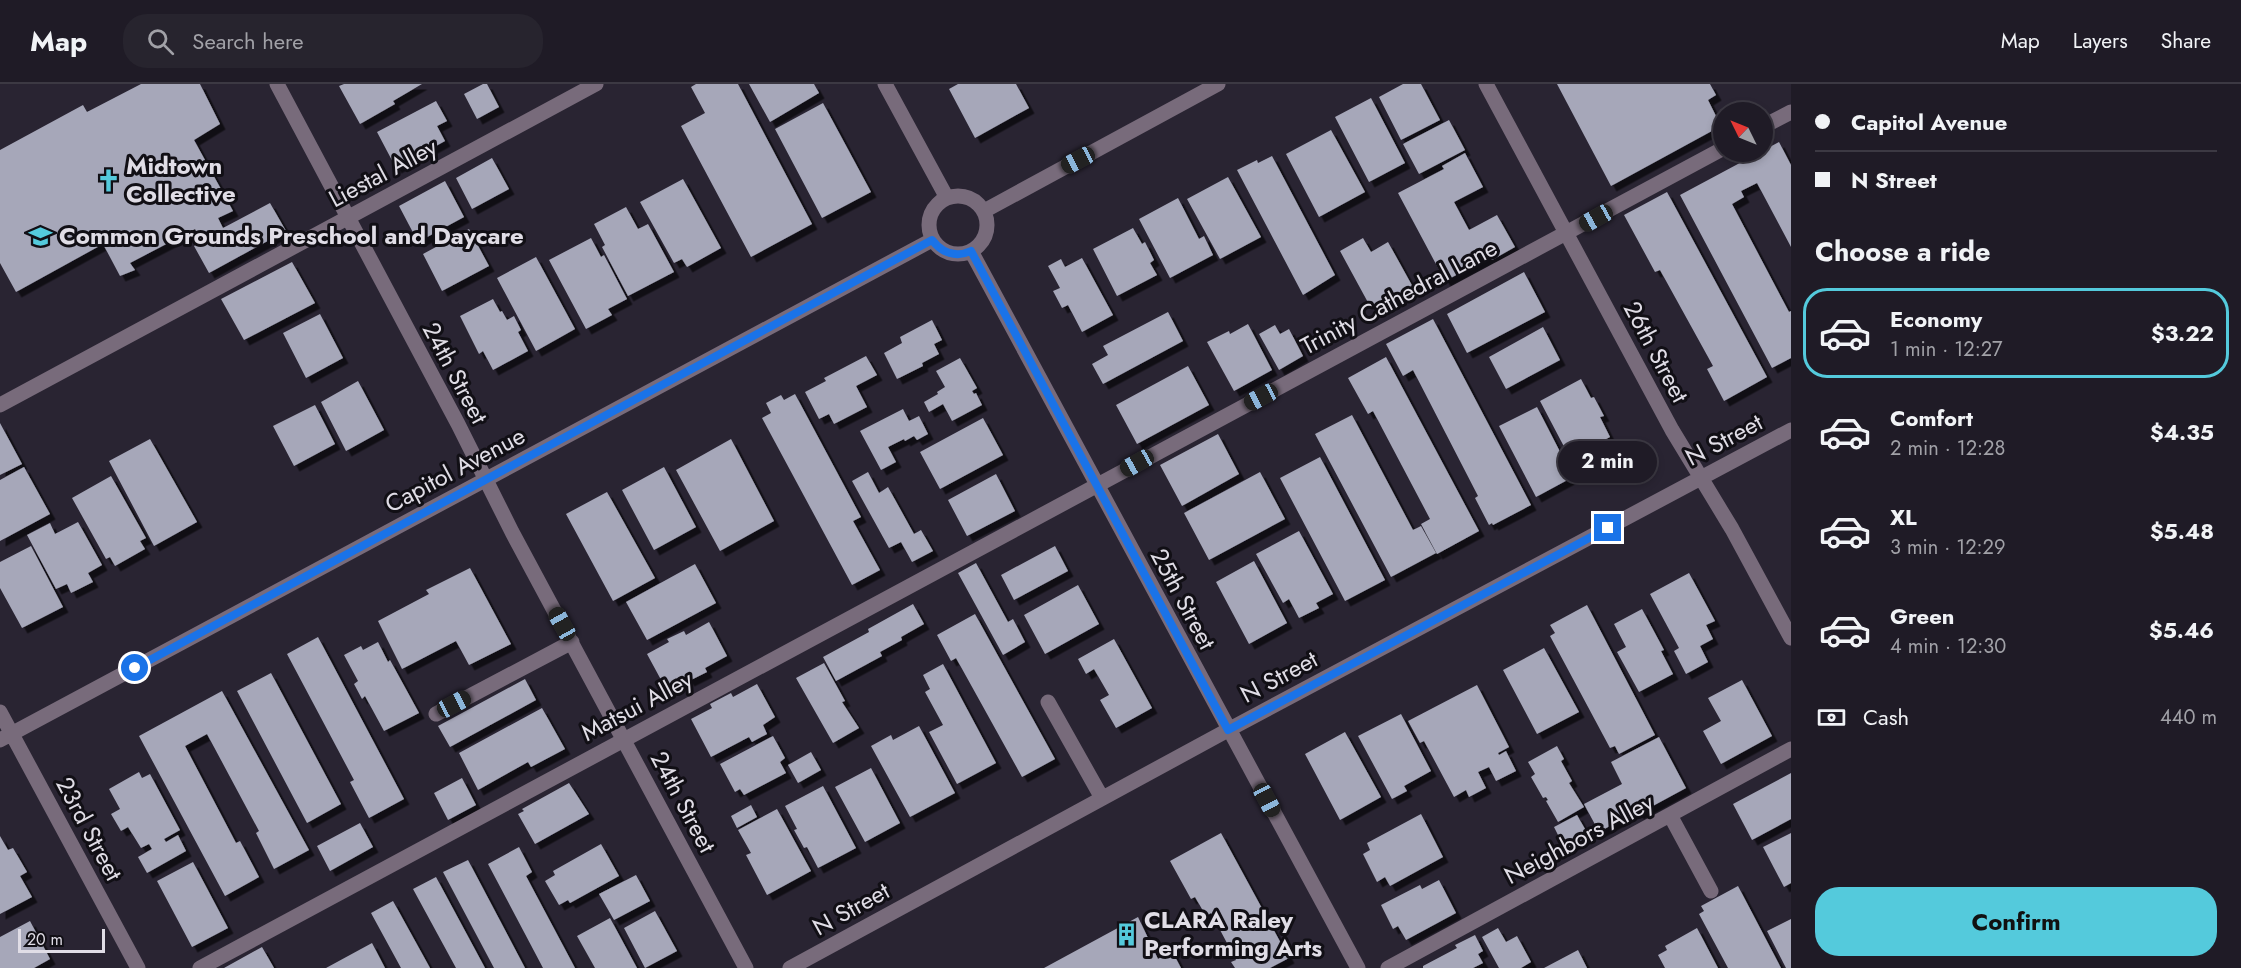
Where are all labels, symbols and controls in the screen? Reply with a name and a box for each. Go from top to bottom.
search box [123,14,543,68]
text: Map [30,21,87,62]
icon: search [144,25,177,58]
text: Search here [192,25,304,57]
text: Map [2001,26,2040,56]
text: Layers [2073,26,2128,56]
text: Share [2161,26,2211,56]
north arrow [1713,102,1773,162]
map controls [1713,102,1773,162]
text: Capitol Avenue [1851,106,2007,138]
street label: Liestal Alley [322,129,444,216]
car [1058,144,1098,176]
place label: Midtown Collective [126,148,236,211]
text: N Street [1851,164,1937,196]
church icon: Midtown Collective [95,167,121,193]
car [1576,201,1616,235]
place label: Common Grounds Preschool and Daycare [59,218,524,253]
school or university icon: Common Grounds Preschool and Daycare [28,223,54,249]
street label: Trinity Cathedral Lane [1294,230,1503,363]
text: Choose a ride [1815,232,1990,271]
street label: 26th Street [1615,295,1698,409]
text: Economy [1890,303,1982,335]
icon: car [1818,306,1872,360]
street label: 24th Street [414,316,497,430]
text: $3.22 [2151,317,2214,349]
text: 1 min · 12:27 [1890,335,2003,364]
car [1241,381,1281,413]
text: Comfort [1890,402,1973,434]
street label: N Street [1679,404,1769,475]
icon: car [1818,405,1872,459]
text: $4.35 [2150,416,2214,448]
street label: Capitol Avenue [378,418,531,521]
text: 2 min · 12:28 [1890,434,2005,463]
callout: 2 min [1558,441,1658,483]
car [1117,446,1157,480]
text: 2 min [1581,447,1634,476]
text: XL [1890,501,1917,533]
icon: car [1818,504,1872,558]
route end [1594,514,1621,541]
text: $5.48 [2150,515,2214,547]
text: 3 min · 12:29 [1890,533,2006,562]
street label: 25th Street [1142,542,1225,656]
text: Green [1890,600,1954,632]
icon: car [1818,603,1872,657]
car [545,604,579,644]
text: $5.46 [2149,614,2214,646]
text: 4 min · 12:30 [1890,632,2006,661]
street label: N Street [1234,641,1324,712]
route start [121,654,148,681]
street label: Matsui Alley [575,661,699,750]
car [434,688,474,720]
icon: cash [1815,701,1848,734]
text: Cash [1863,701,1909,733]
text: 440 m [2160,703,2217,732]
street label: 24th Street [642,745,725,859]
street label: 23rd Street [47,771,132,887]
car [1251,780,1283,820]
street label: Neighbors Alley [1498,784,1660,893]
street label: N Street [806,873,896,944]
button: Confirm [1815,887,2217,956]
place label: CLARA Raley Performing Arts [1144,902,1322,965]
building icon: CLARA Raley Performing Arts [1113,921,1139,947]
scale bar [18,926,105,954]
text: 20 m [27,928,63,951]

